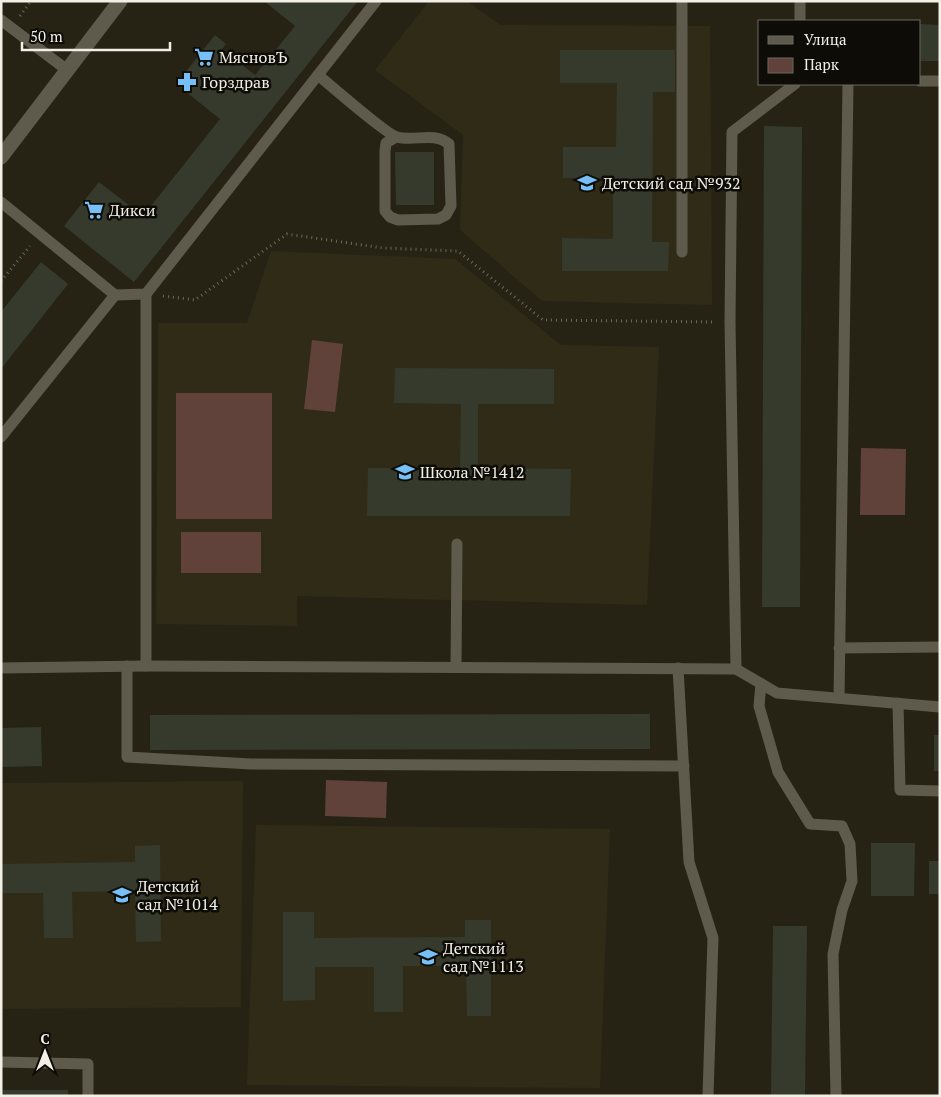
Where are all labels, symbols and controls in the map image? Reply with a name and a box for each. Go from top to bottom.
scale bar [22,20,170,52]
legend [758,20,921,85]
text: 50 m [30,26,63,46]
text: Улица [804,29,847,49]
supermarket icon: МясновЪ [193,46,215,68]
place label: МясновЪ [219,46,287,68]
text: Парк [804,54,840,74]
pharmacy icon: Горздрав [176,71,198,93]
place label: Горздрав [202,71,270,93]
school or university icon: Детский сад №932 [576,172,598,194]
place label: Детский сад №932 [602,172,740,194]
supermarket icon: Дикси [83,199,105,221]
place label: Дикси [109,199,156,221]
school or university icon: Школа №1412 [394,461,416,483]
place label: Школа №1412 [420,461,525,483]
place label: Детский сад №1014 [137,875,218,915]
school or university icon: Детский сад №1014 [111,884,133,906]
place label: Детский сад №1113 [443,937,524,977]
school or university icon: Детский сад №1113 [417,946,439,968]
north arrow [20,1027,70,1077]
text: С [40,1029,50,1048]

